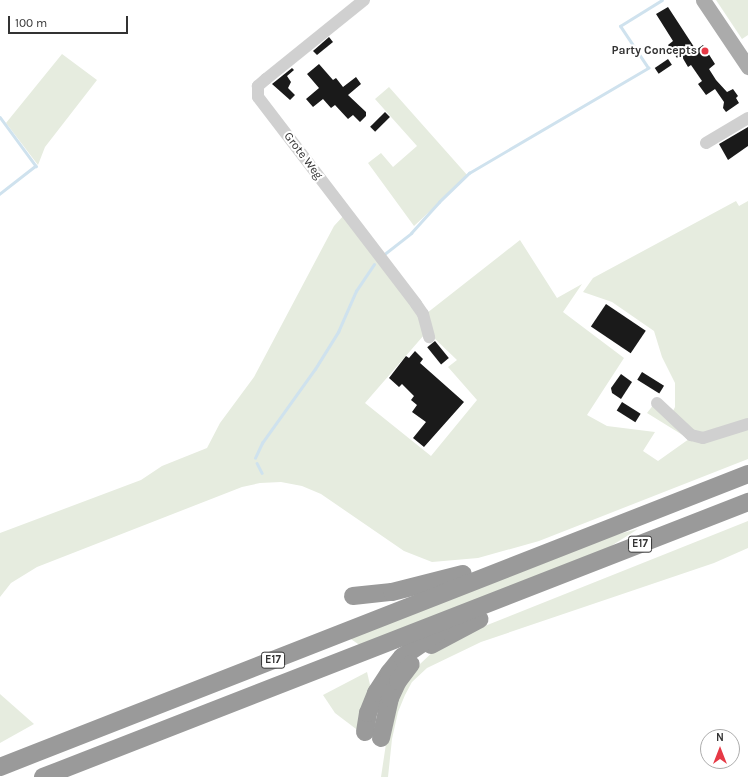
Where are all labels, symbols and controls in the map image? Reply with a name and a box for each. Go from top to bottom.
scale bar [10,8,130,34]
text: 100 m [15,16,47,30]
place label: Party Concepts [612,44,697,58]
marker: Party Concepts [700,46,710,56]
street label: Grote Weg [281,130,325,182]
road number: E17 [628,535,652,553]
road number: E17 [261,651,285,669]
north arrow [700,729,740,769]
text: N [716,731,724,744]

